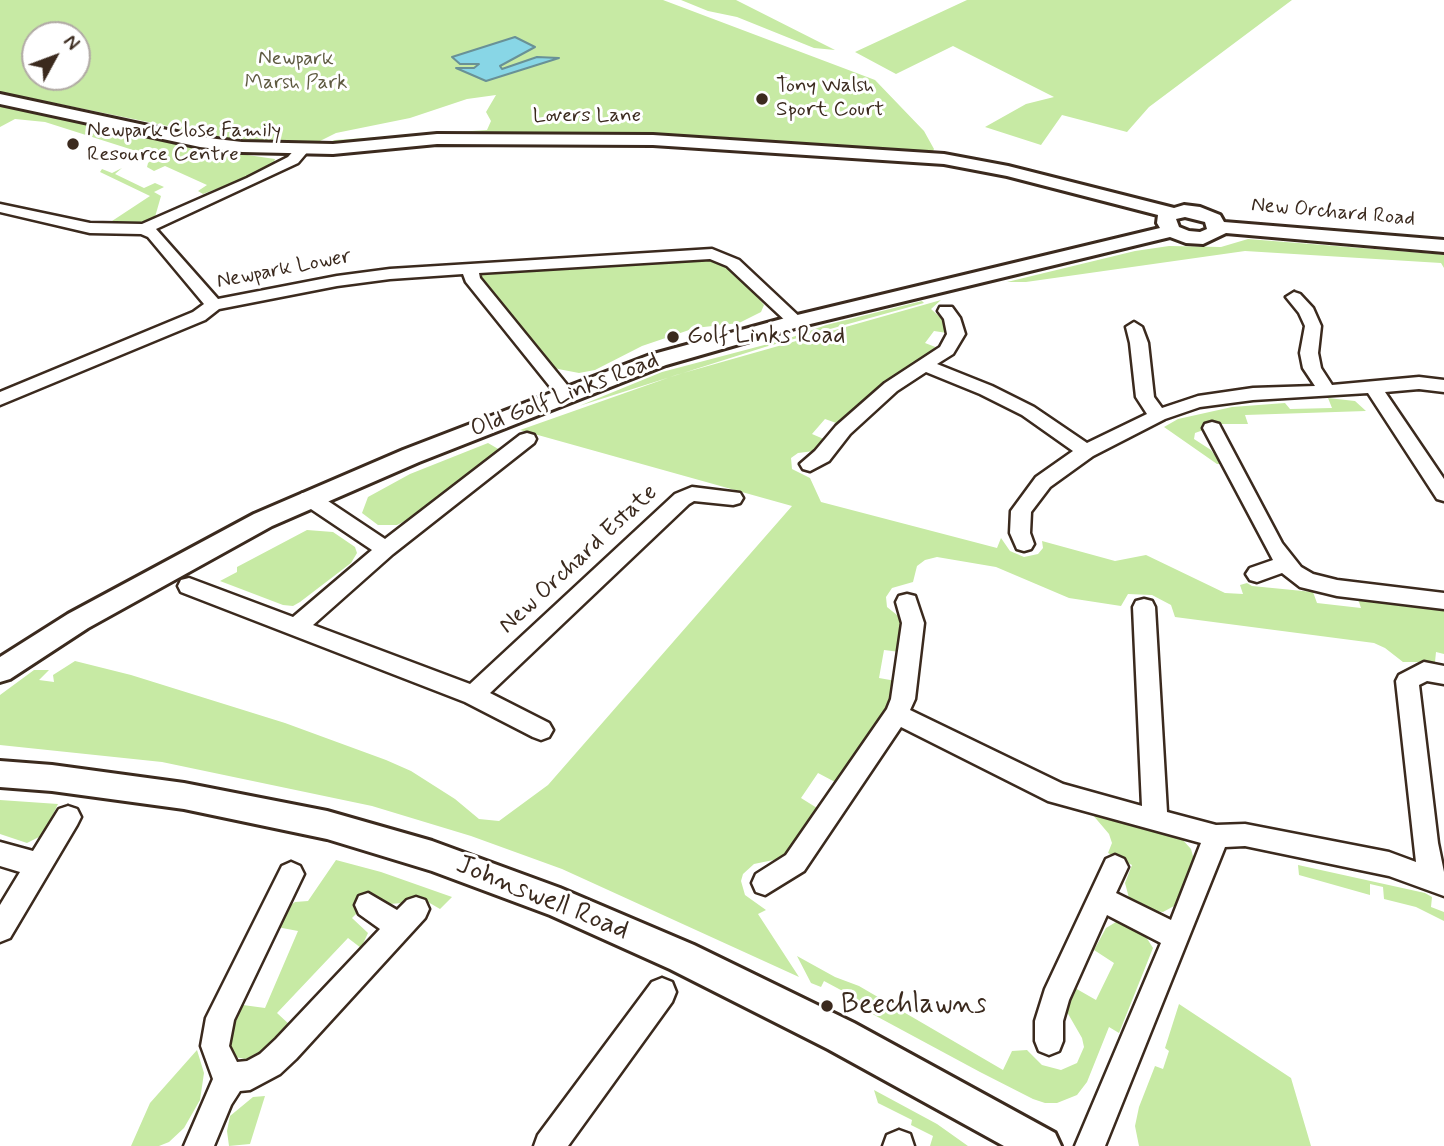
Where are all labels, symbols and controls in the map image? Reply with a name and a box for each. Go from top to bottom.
north arrow [21,21,91,91]
text: N [57,30,84,56]
park label: Newpark Marsh Park [245,47,347,97]
place label: Tony Walsh Sport Court [776,74,884,124]
marker: Tony Walsh Sport Court [754,91,770,107]
street label: Lovers Lane [533,104,641,130]
place label: Newpark Close Family Resource Centre [87,119,281,169]
marker: Newpark Close Family Resource Centre [65,136,81,152]
street label: New Orchard Road [1250,193,1416,233]
street label: Newpark Lower [215,245,353,295]
place label: Golf Links Road [687,323,845,351]
marker: Golf Links Road [665,329,681,345]
street label: Old Golf Links Road [467,347,663,445]
street label: New Orchard Estate [494,479,664,641]
street label: Johnswell Road [451,849,633,949]
place label: Beechlawns [841,989,986,1023]
marker: Beechlawns [819,998,835,1014]

